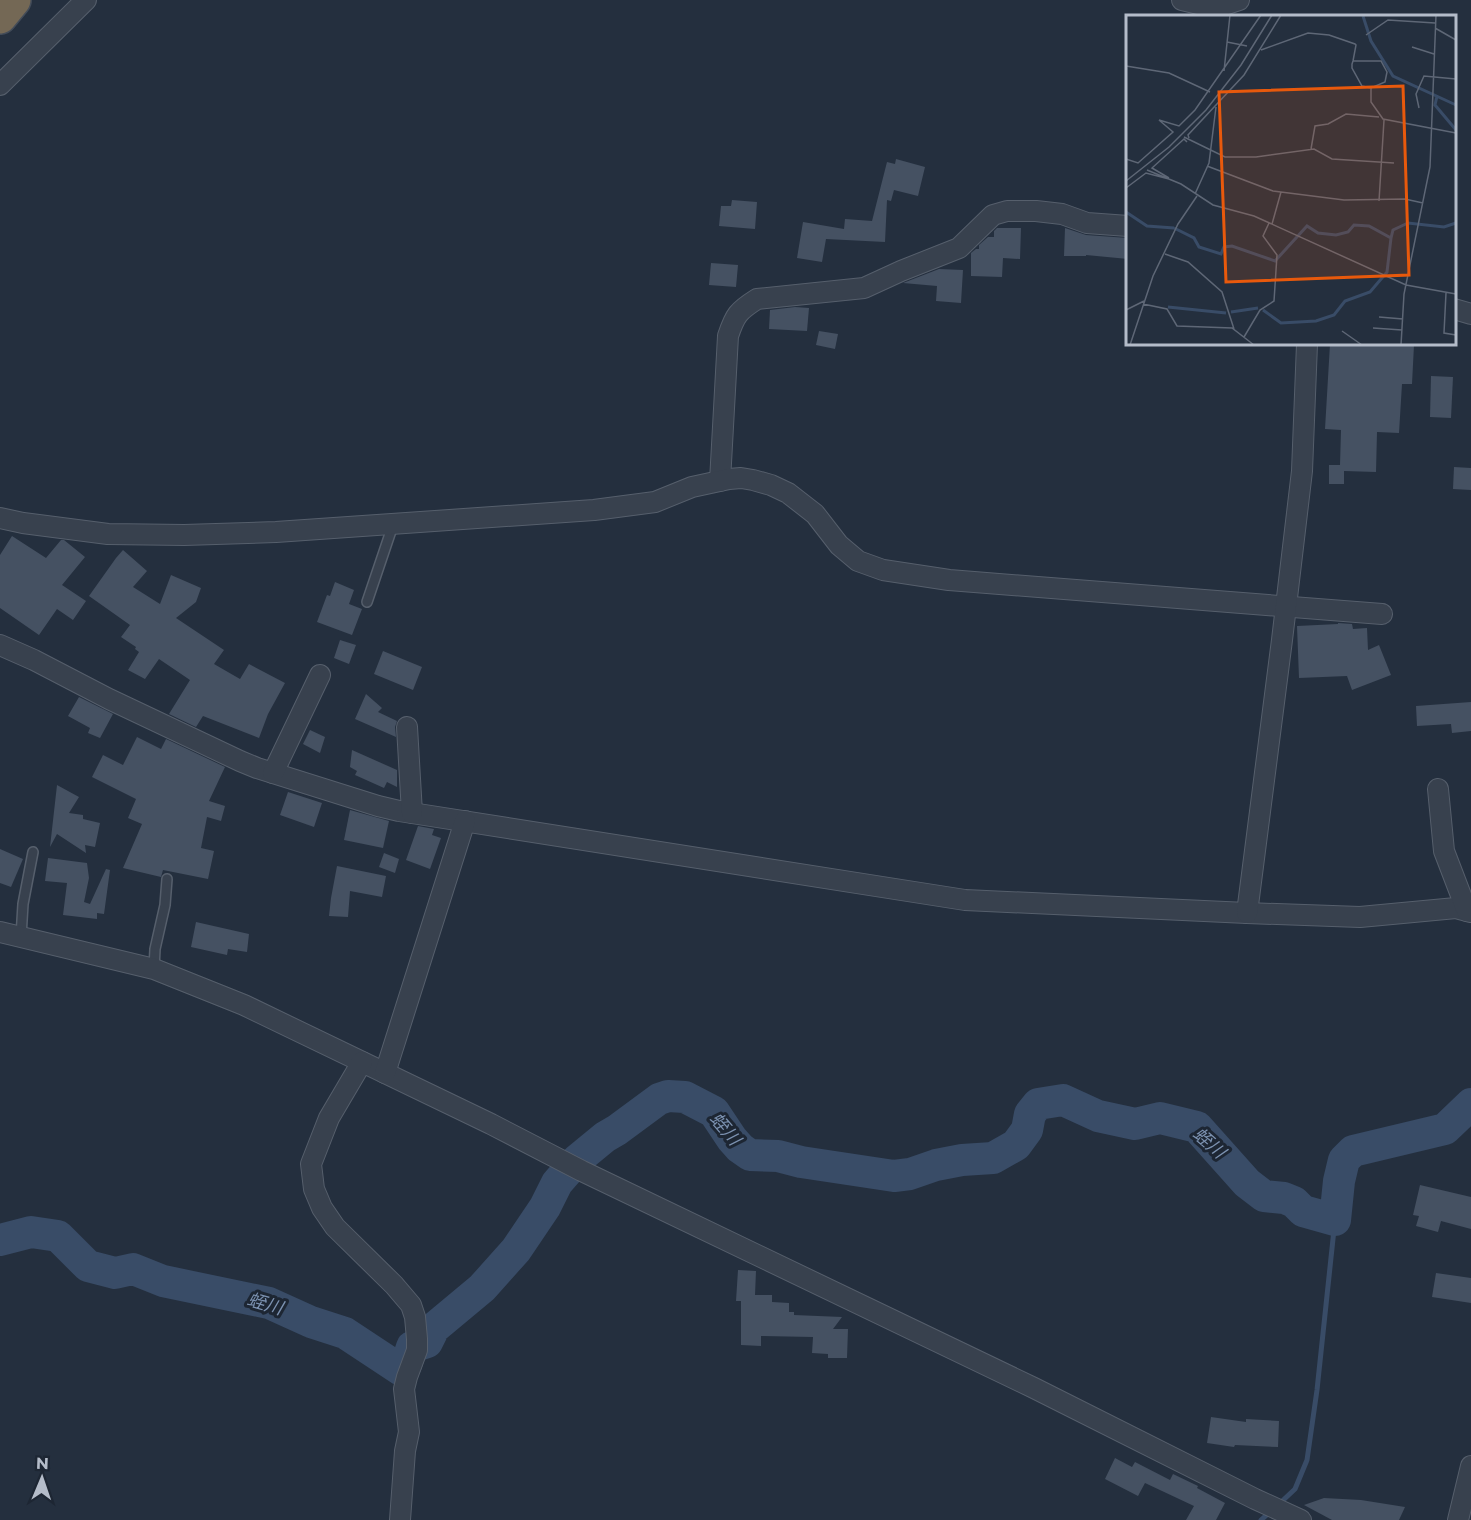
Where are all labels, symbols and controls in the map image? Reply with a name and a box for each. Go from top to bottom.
inset map [1126,15,1456,345]
water label: 蛭川 [705,1108,746,1151]
water label: 蛭川 [1188,1123,1231,1164]
water label: 蛭川 [245,1288,287,1320]
north arrow [12,1448,72,1508]
text: N [36,1454,49,1473]

